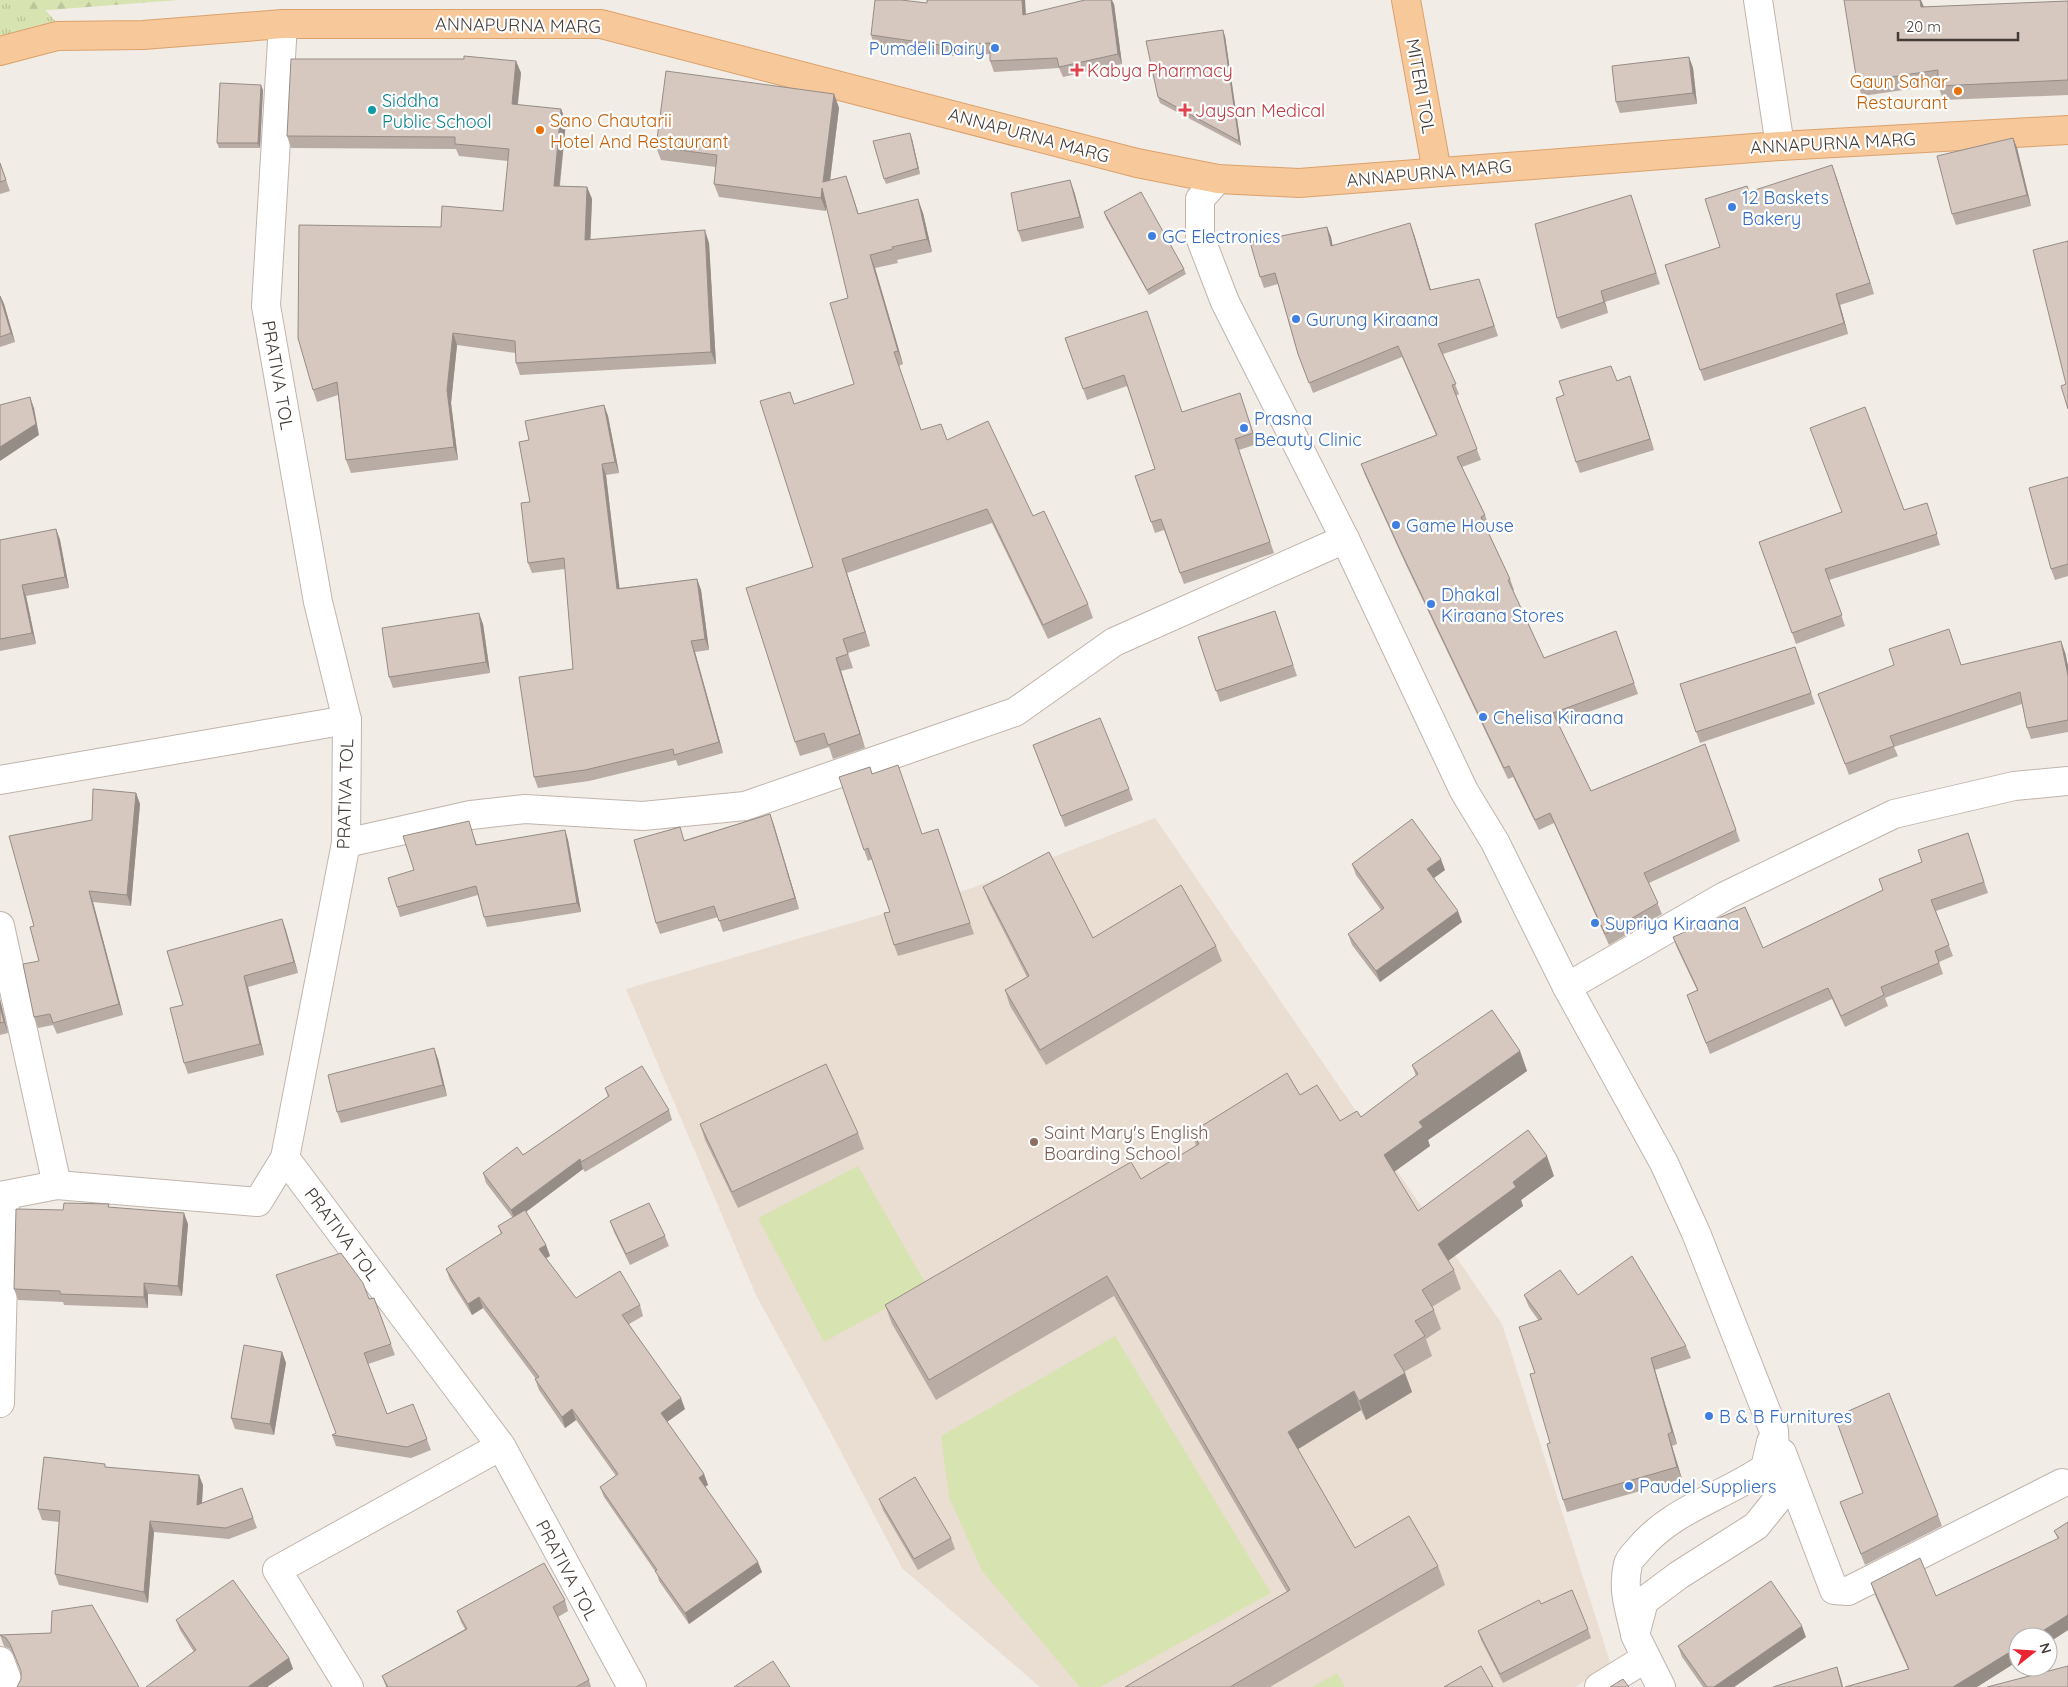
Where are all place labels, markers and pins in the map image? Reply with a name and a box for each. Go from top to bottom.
place label: Pumdeli Dairy [869,37,985,60]
marker: Pumdeli Dairy [989,42,1001,54]
place label: Kabya Pharmacy [1087,59,1233,82]
marker: Kabya Pharmacy [1071,64,1083,76]
place label: Gaun Sahar Restaurant [1850,70,1948,114]
marker: Gaun Sahar Restaurant [1952,85,1964,97]
place label: Siddha Public School [382,89,492,133]
place label: Jaysan Medical [1195,99,1325,122]
marker: Siddha Public School [366,104,378,116]
marker: Jaysan Medical [1179,104,1191,116]
place label: Sano Chautarii Hotel And Restaurant [550,109,729,153]
marker: Sano Chautarii Hotel And Restaurant [534,124,546,136]
place label: 12 Baskets Bakery [1742,186,1829,230]
marker: 12 Baskets Bakery [1726,201,1738,213]
place label: GC Electronics [1162,225,1280,248]
marker: GC Electronics [1146,230,1158,242]
place label: Gurung Kiraana [1306,308,1439,331]
marker: Gurung Kiraana [1290,313,1302,325]
place label: Prasna Beauty Clinic [1254,407,1361,451]
marker: Prasna Beauty Clinic [1238,422,1250,434]
place label: Game House [1406,514,1514,537]
marker: Game House [1390,519,1402,531]
place label: Dhakal Kiraana Stores [1441,583,1564,627]
marker: Dhakal Kiraana Stores [1425,598,1437,610]
place label: Chelisa Kiraana [1493,706,1624,729]
marker: Chelisa Kiraana [1477,711,1489,723]
place label: Supriya Kiraana [1605,912,1739,935]
marker: Supriya Kiraana [1589,917,1601,929]
place label: Saint Mary's English Boarding School [1044,1121,1209,1165]
marker: Saint Mary's English Boarding School [1028,1136,1040,1148]
place label: B & B Furnitures [1719,1405,1852,1428]
marker: B & B Furnitures [1703,1410,1715,1422]
place label: Paudel Suppliers [1639,1475,1776,1498]
marker: Paudel Suppliers [1623,1480,1635,1492]

